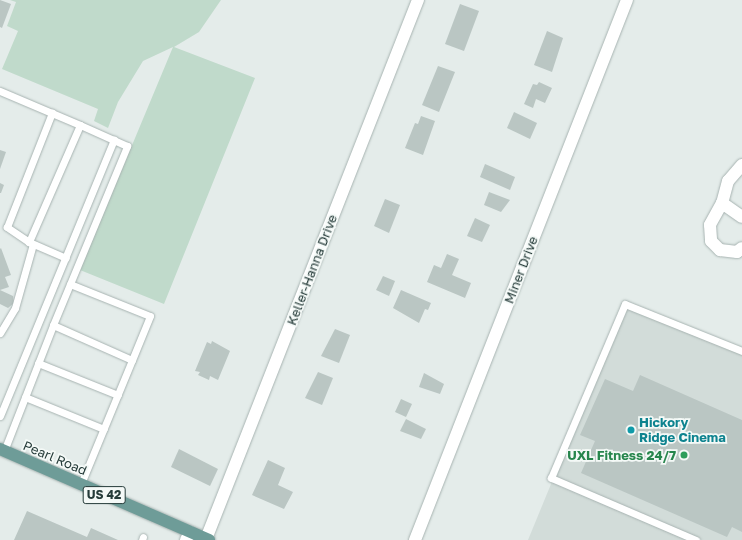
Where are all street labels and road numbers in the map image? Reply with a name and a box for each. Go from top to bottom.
street label: Keller-Hanna Drive [284,212,340,328]
street label: Miner Drive [501,234,541,306]
street label: Pearl Road [21,438,89,478]
road number: US 42 [82,485,126,505]

